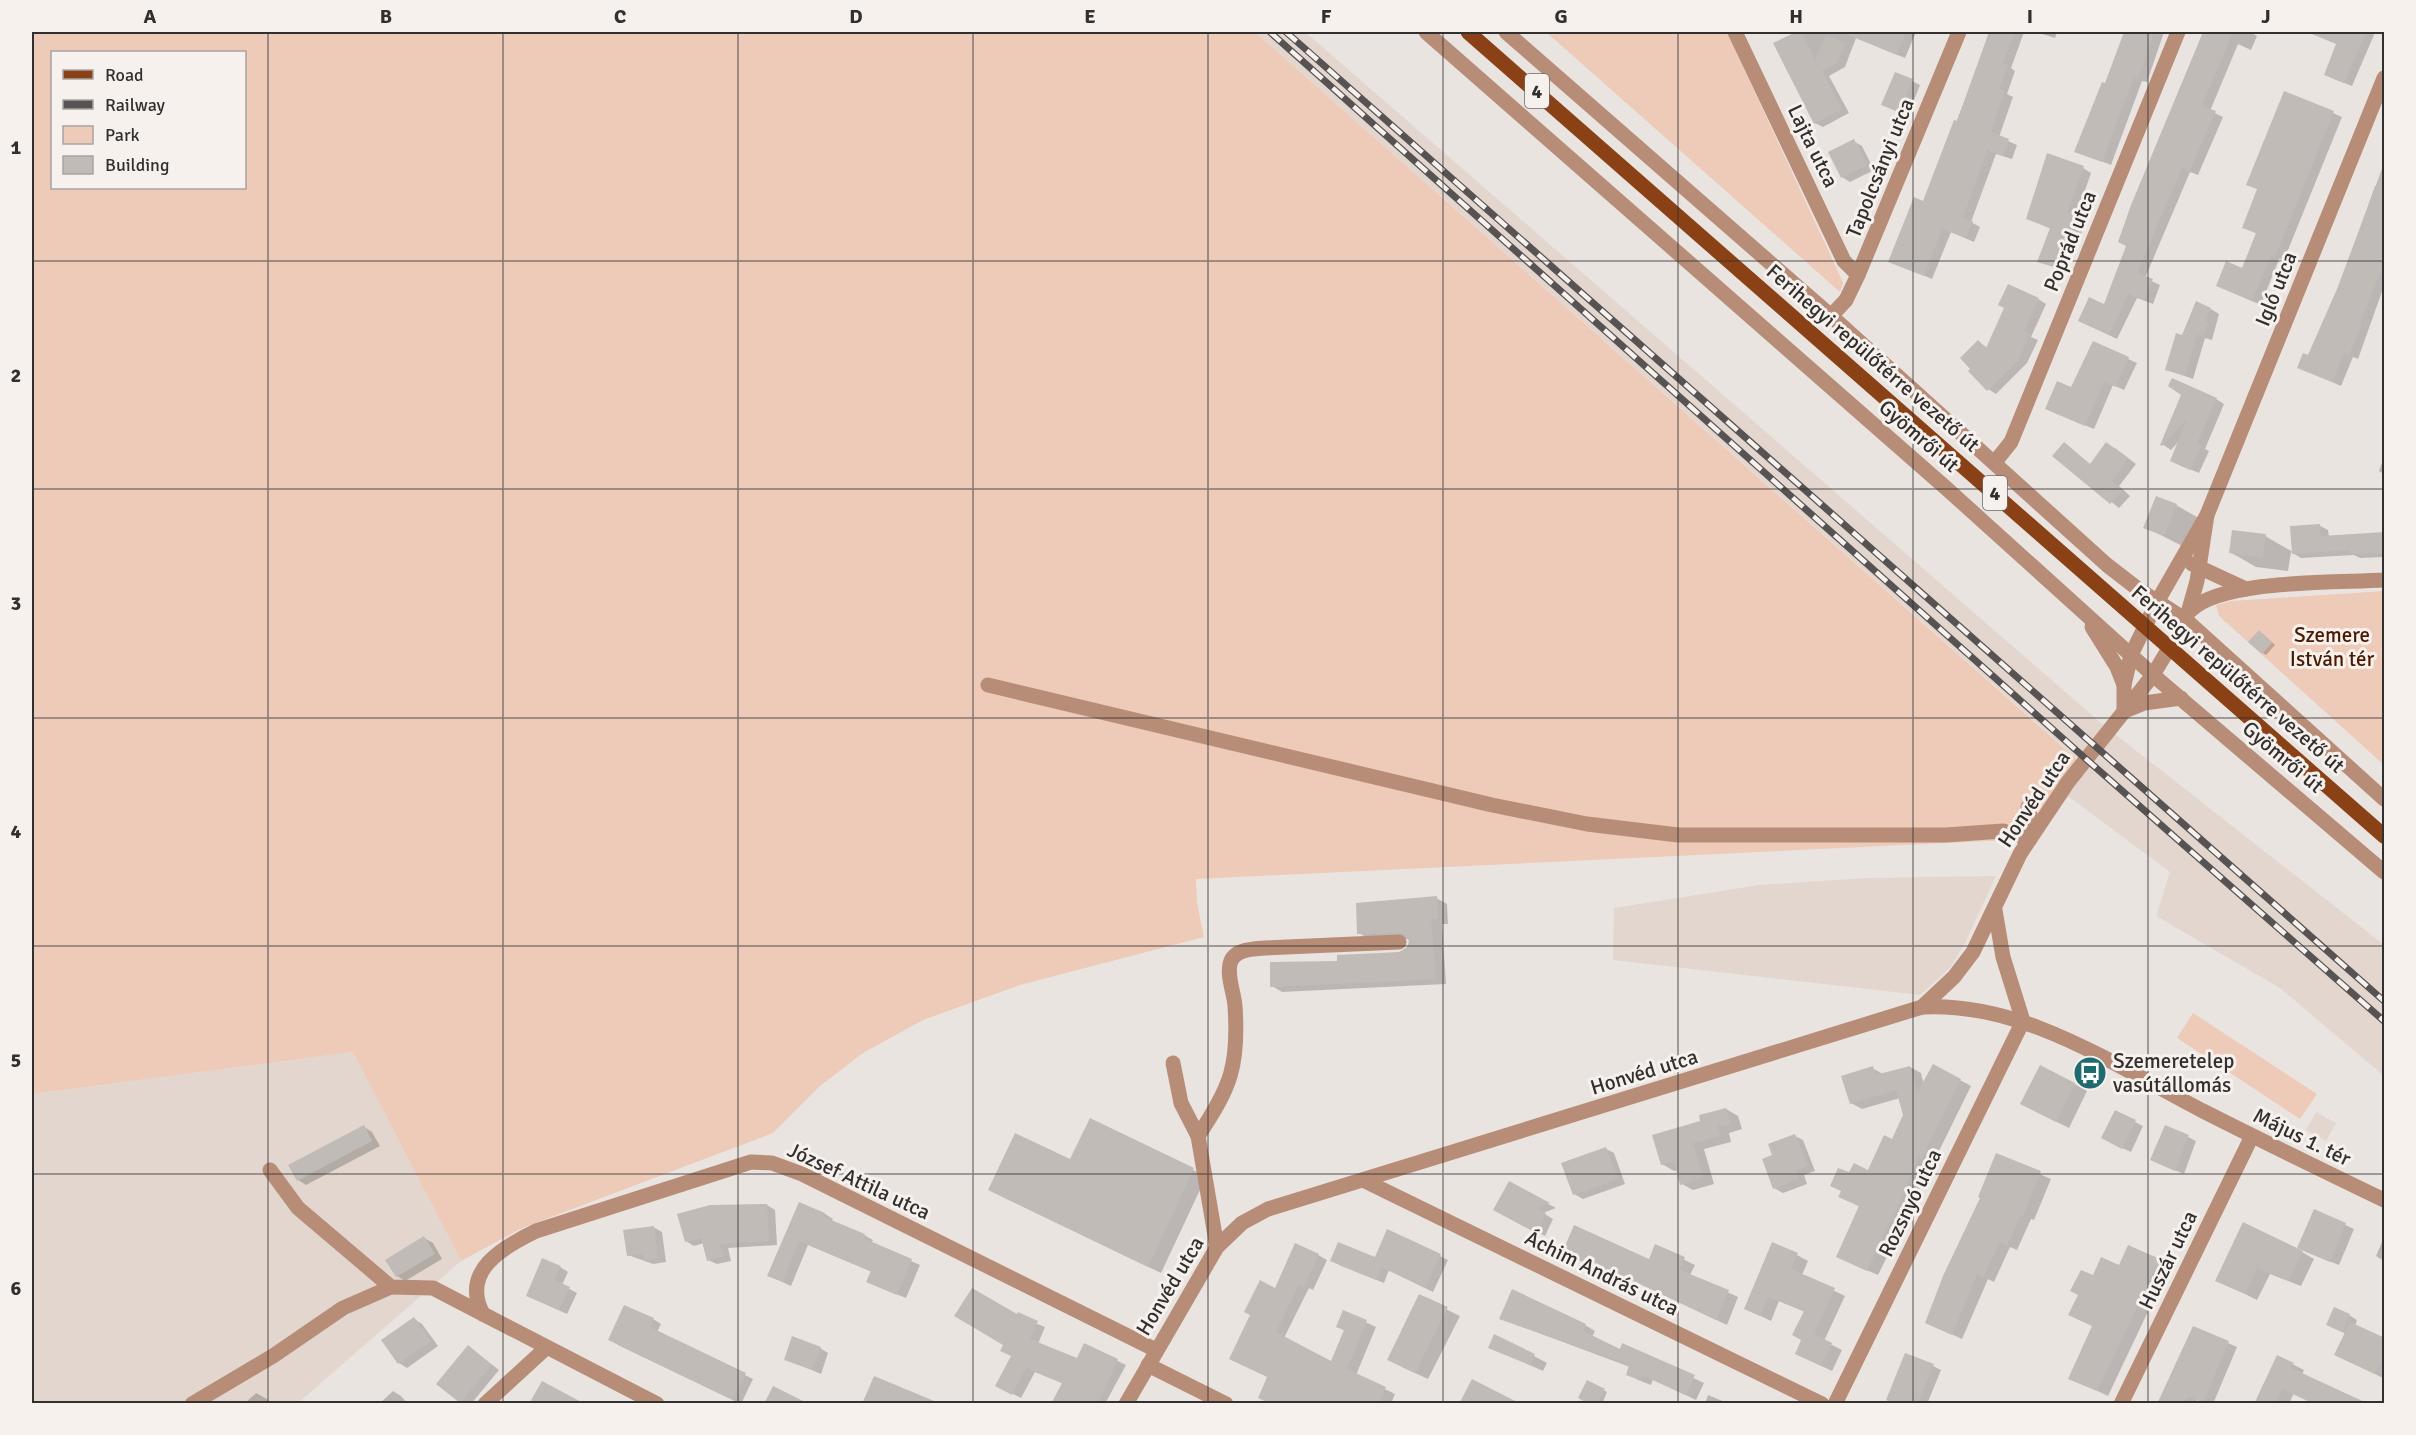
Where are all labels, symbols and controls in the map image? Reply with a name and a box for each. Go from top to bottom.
text: A [144,4,157,29]
text: B [380,4,392,29]
text: C [614,4,626,29]
text: D [849,4,863,29]
text: E [1084,4,1096,29]
text: F [1321,4,1332,29]
text: G [1554,4,1568,29]
text: H [1789,4,1803,29]
text: I [2027,4,2033,29]
text: J [2261,4,2271,29]
legend [51,51,246,189]
text: Road [105,64,144,86]
road number: 4 [1525,74,1549,108]
text: Railway [105,94,166,116]
street label: Tapolcsányi utca [1840,95,1920,241]
street label: Lajta utca [1782,100,1844,192]
text: Park [105,124,140,146]
text: 1 [11,135,22,160]
text: Building [105,154,169,176]
street label: Poprád utca [2038,187,2102,295]
street label: Igló utca [2249,248,2303,330]
street label: Ferihegyi repülőtérre vezető út [1761,258,1985,458]
text: 2 [11,363,21,388]
street label: Gyömrői út [1873,394,1965,478]
road number: 4 [1983,476,2007,510]
street label: Ferihegyi repülőtérre vezető út [2126,579,2350,779]
text: 3 [11,591,21,616]
park label: Szemere István tér [2290,622,2375,672]
street label: Gyömrői út [2237,716,2329,798]
street label: Honvéd utca [1992,746,2076,852]
text: 4 [11,819,22,844]
street label: Honvéd utca [1587,1043,1701,1101]
text: 5 [11,1048,21,1073]
place label: Szemeretelep vasútállomás [2113,1048,2234,1098]
bus stop icon: Szemeretelep vasútállomás [2072,1055,2108,1091]
street label: Május 1. tér [2249,1102,2355,1172]
street label: József Attila utca [784,1137,934,1225]
street label: Rozsnyó utca [1873,1145,1947,1261]
street label: Huszár utca [2133,1206,2203,1314]
street label: Áchim András utca [1521,1225,1683,1321]
street label: Honvéd utca [1130,1232,1210,1340]
text: 6 [11,1276,22,1301]

